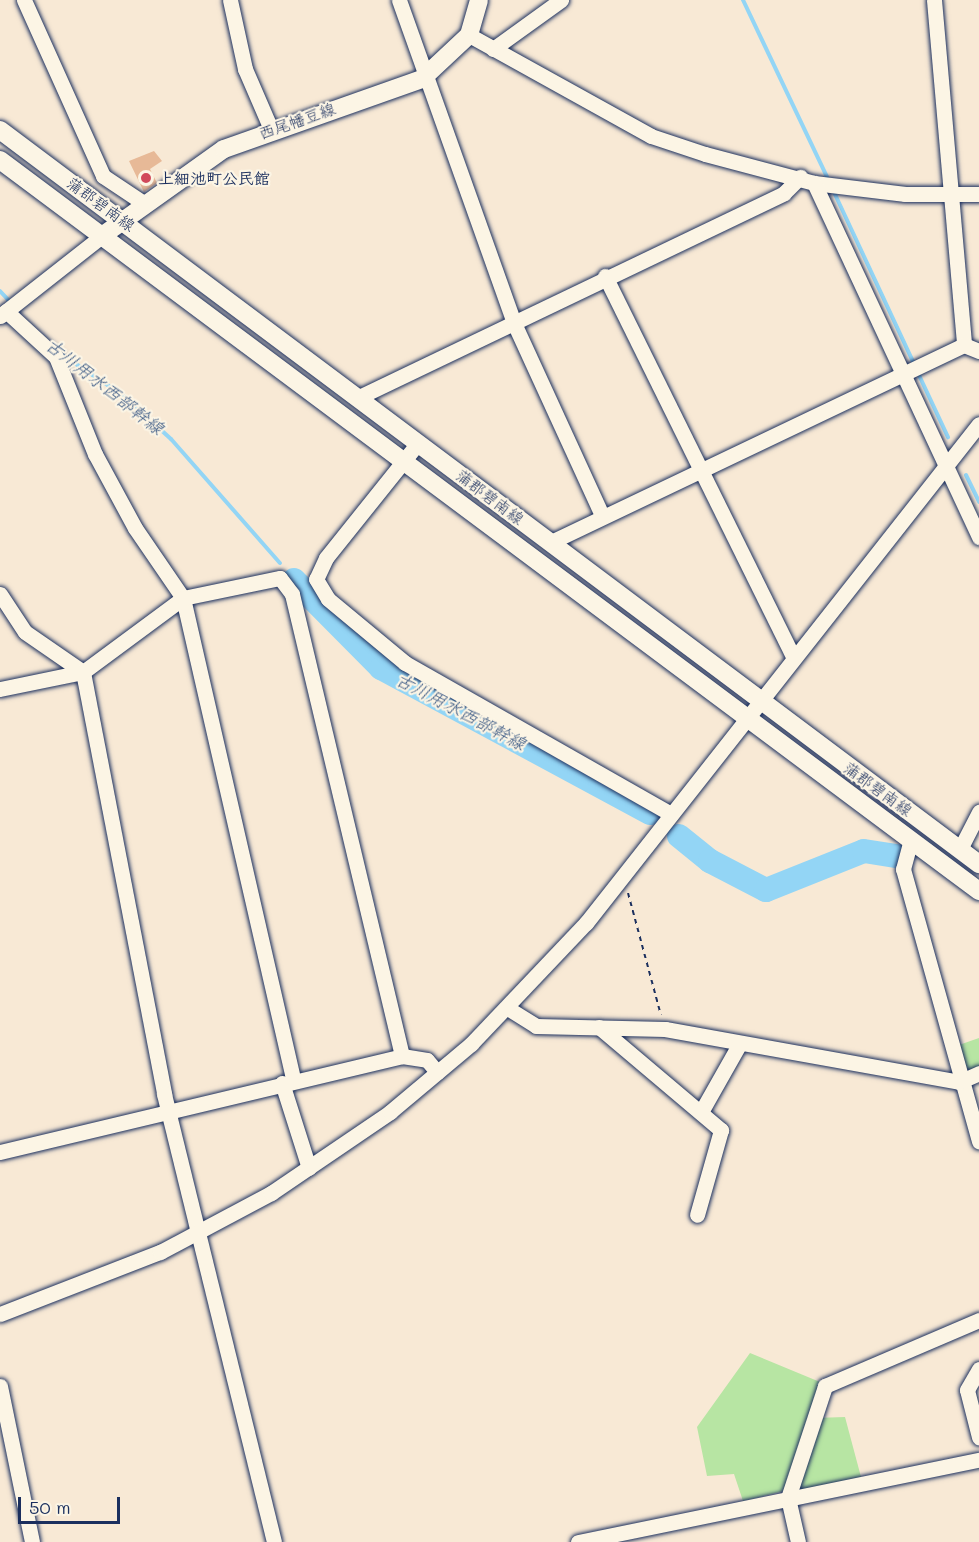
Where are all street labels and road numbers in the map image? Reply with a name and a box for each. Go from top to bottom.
street label: 西尾幡豆線 [256,99,338,143]
street label: 蒲郡碧南線 [63,173,139,235]
street label: 蒲郡碧南線 [452,465,528,529]
street label: 蒲郡碧南線 [840,758,916,820]

